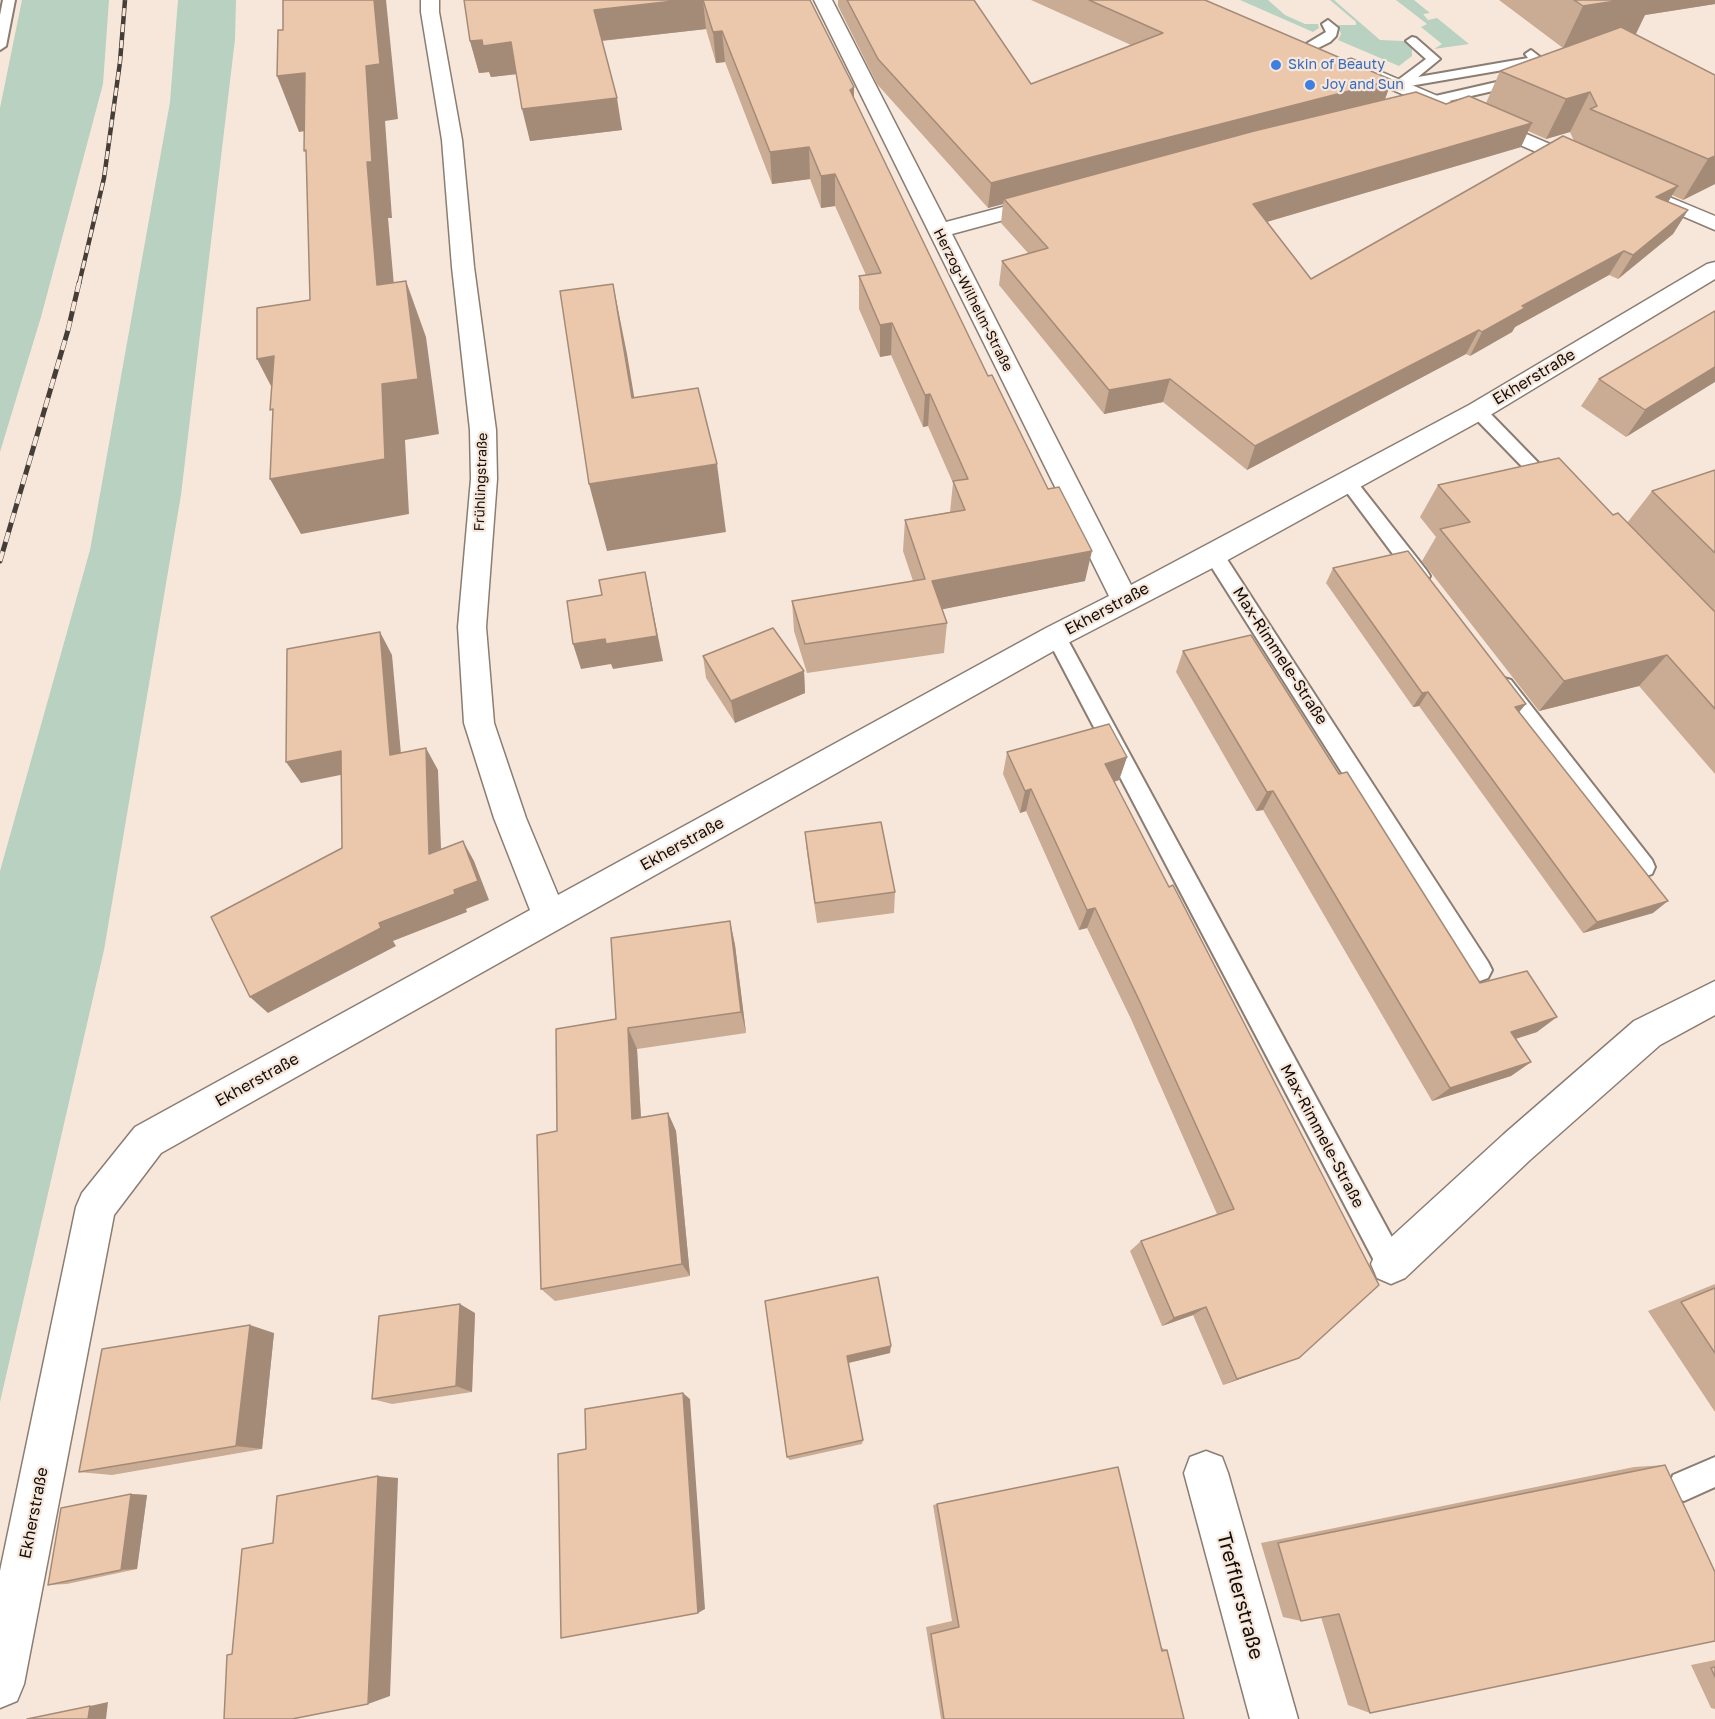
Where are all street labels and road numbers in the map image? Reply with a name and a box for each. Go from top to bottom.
street label: Herzog-Wilhelm-Straße [930,226,1016,374]
street label: Ekherstraße [1489,345,1579,409]
street label: Frühlingstraße [471,432,491,532]
street label: Ekherstraße [1062,579,1152,639]
street label: Max-Rimmele-Straße [1228,584,1332,728]
street label: Ekherstraße [637,813,727,875]
street label: Ekherstraße [212,1049,302,1111]
street label: Max-Rimmele-Straße [1276,1061,1368,1211]
street label: Ekherstraße [16,1466,52,1560]
street label: Trefflerstraße [1211,1530,1269,1662]

